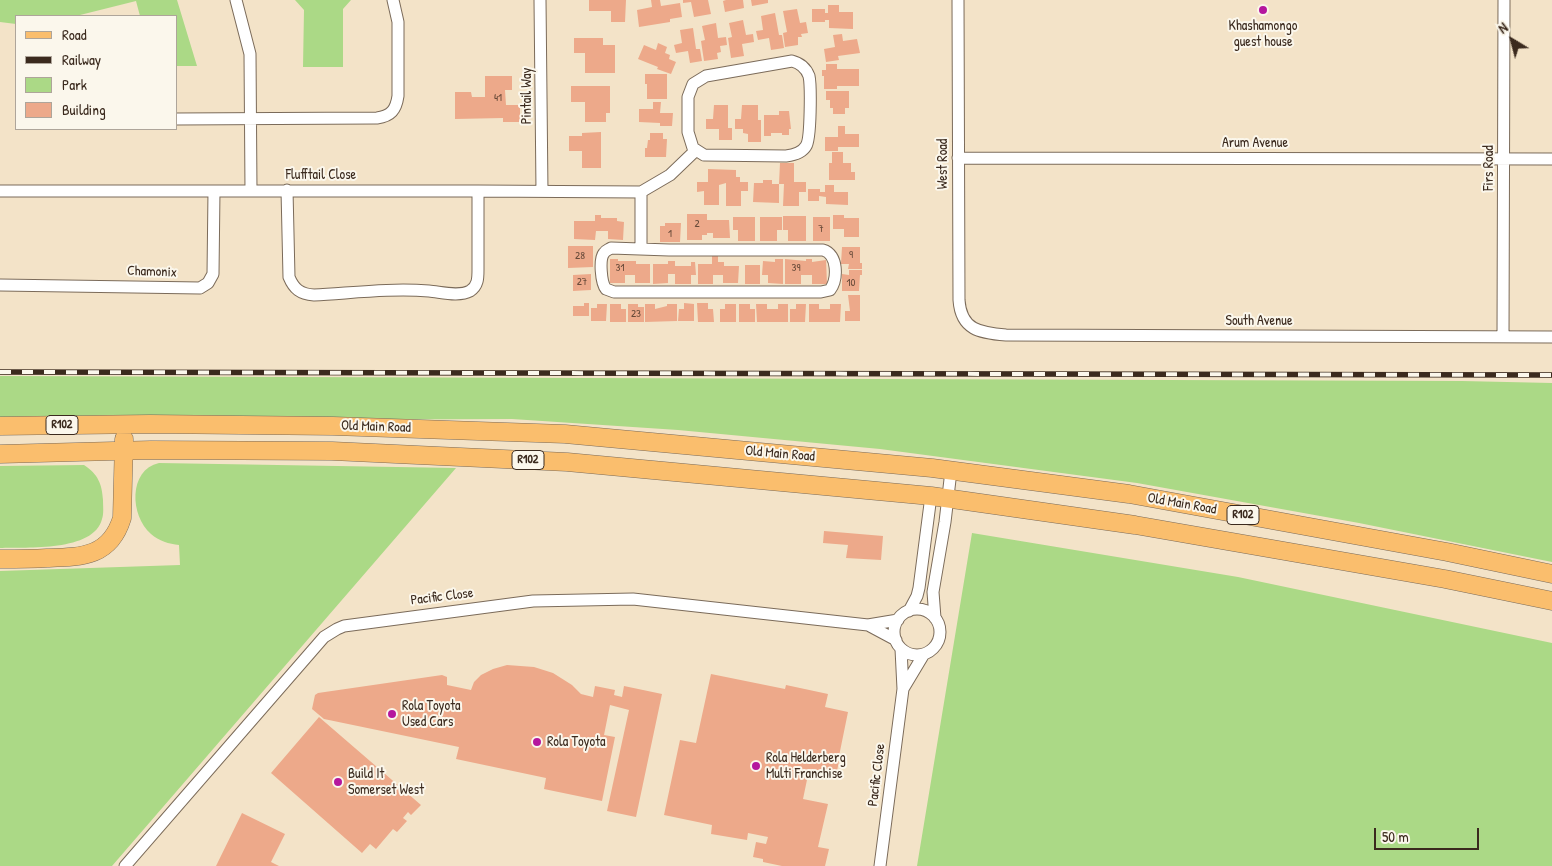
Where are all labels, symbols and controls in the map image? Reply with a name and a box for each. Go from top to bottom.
marker: Khashamongo guest house [1257,4,1269,16]
legend [15,15,178,130]
north arrow [1487,15,1537,65]
place label: Khashamongo guest house [1229,18,1297,50]
text: N [1494,18,1511,37]
text: Road [62,24,87,45]
text: Railway [62,49,101,70]
street label: Pintail Way [519,68,535,124]
text: Park [62,74,87,95]
house number: 41 [494,91,502,105]
text: Building [62,99,106,120]
street label: Arum Avenue [1222,135,1288,151]
street label: West Road [935,139,951,189]
street label: Firs Road [1481,145,1497,191]
street label: Flufftail Close [286,167,356,183]
house number: 2 [694,217,700,231]
house number: 7 [818,222,824,236]
house number: 1 [668,227,672,241]
house number: 9 [849,248,853,262]
house number: 28 [575,249,585,263]
house number: 31 [616,261,624,275]
house number: 39 [792,261,800,275]
street label: Chamonix [127,263,177,281]
house number: 27 [577,275,587,289]
house number: 10 [847,276,855,290]
house number: 23 [631,307,641,321]
street label: South Avenue [1225,313,1293,329]
road number: R102 [46,416,78,434]
street label: Old Main Road [341,417,411,437]
street label: Old Main Road [745,443,815,465]
road number: R102 [512,450,544,470]
street label: Old Main Road [1146,490,1218,518]
road number: R102 [1227,506,1259,524]
street label: Pacific Close [410,585,474,609]
place label: Rola Toyota Used Cars [402,698,460,730]
marker: Rola Toyota Used Cars [386,708,398,720]
place label: Rola Toyota [547,734,605,750]
marker: Rola Toyota [531,736,543,748]
street label: Pacific Close [865,743,889,807]
place label: Rola Helderberg Multi Franchise [766,750,846,782]
marker: Rola Helderberg Multi Franchise [750,760,762,772]
place label: Build It Somerset West [348,766,424,799]
marker: Build It Somerset West [332,776,344,788]
scale bar [1377,818,1482,850]
text: 50 m [1382,826,1409,847]

